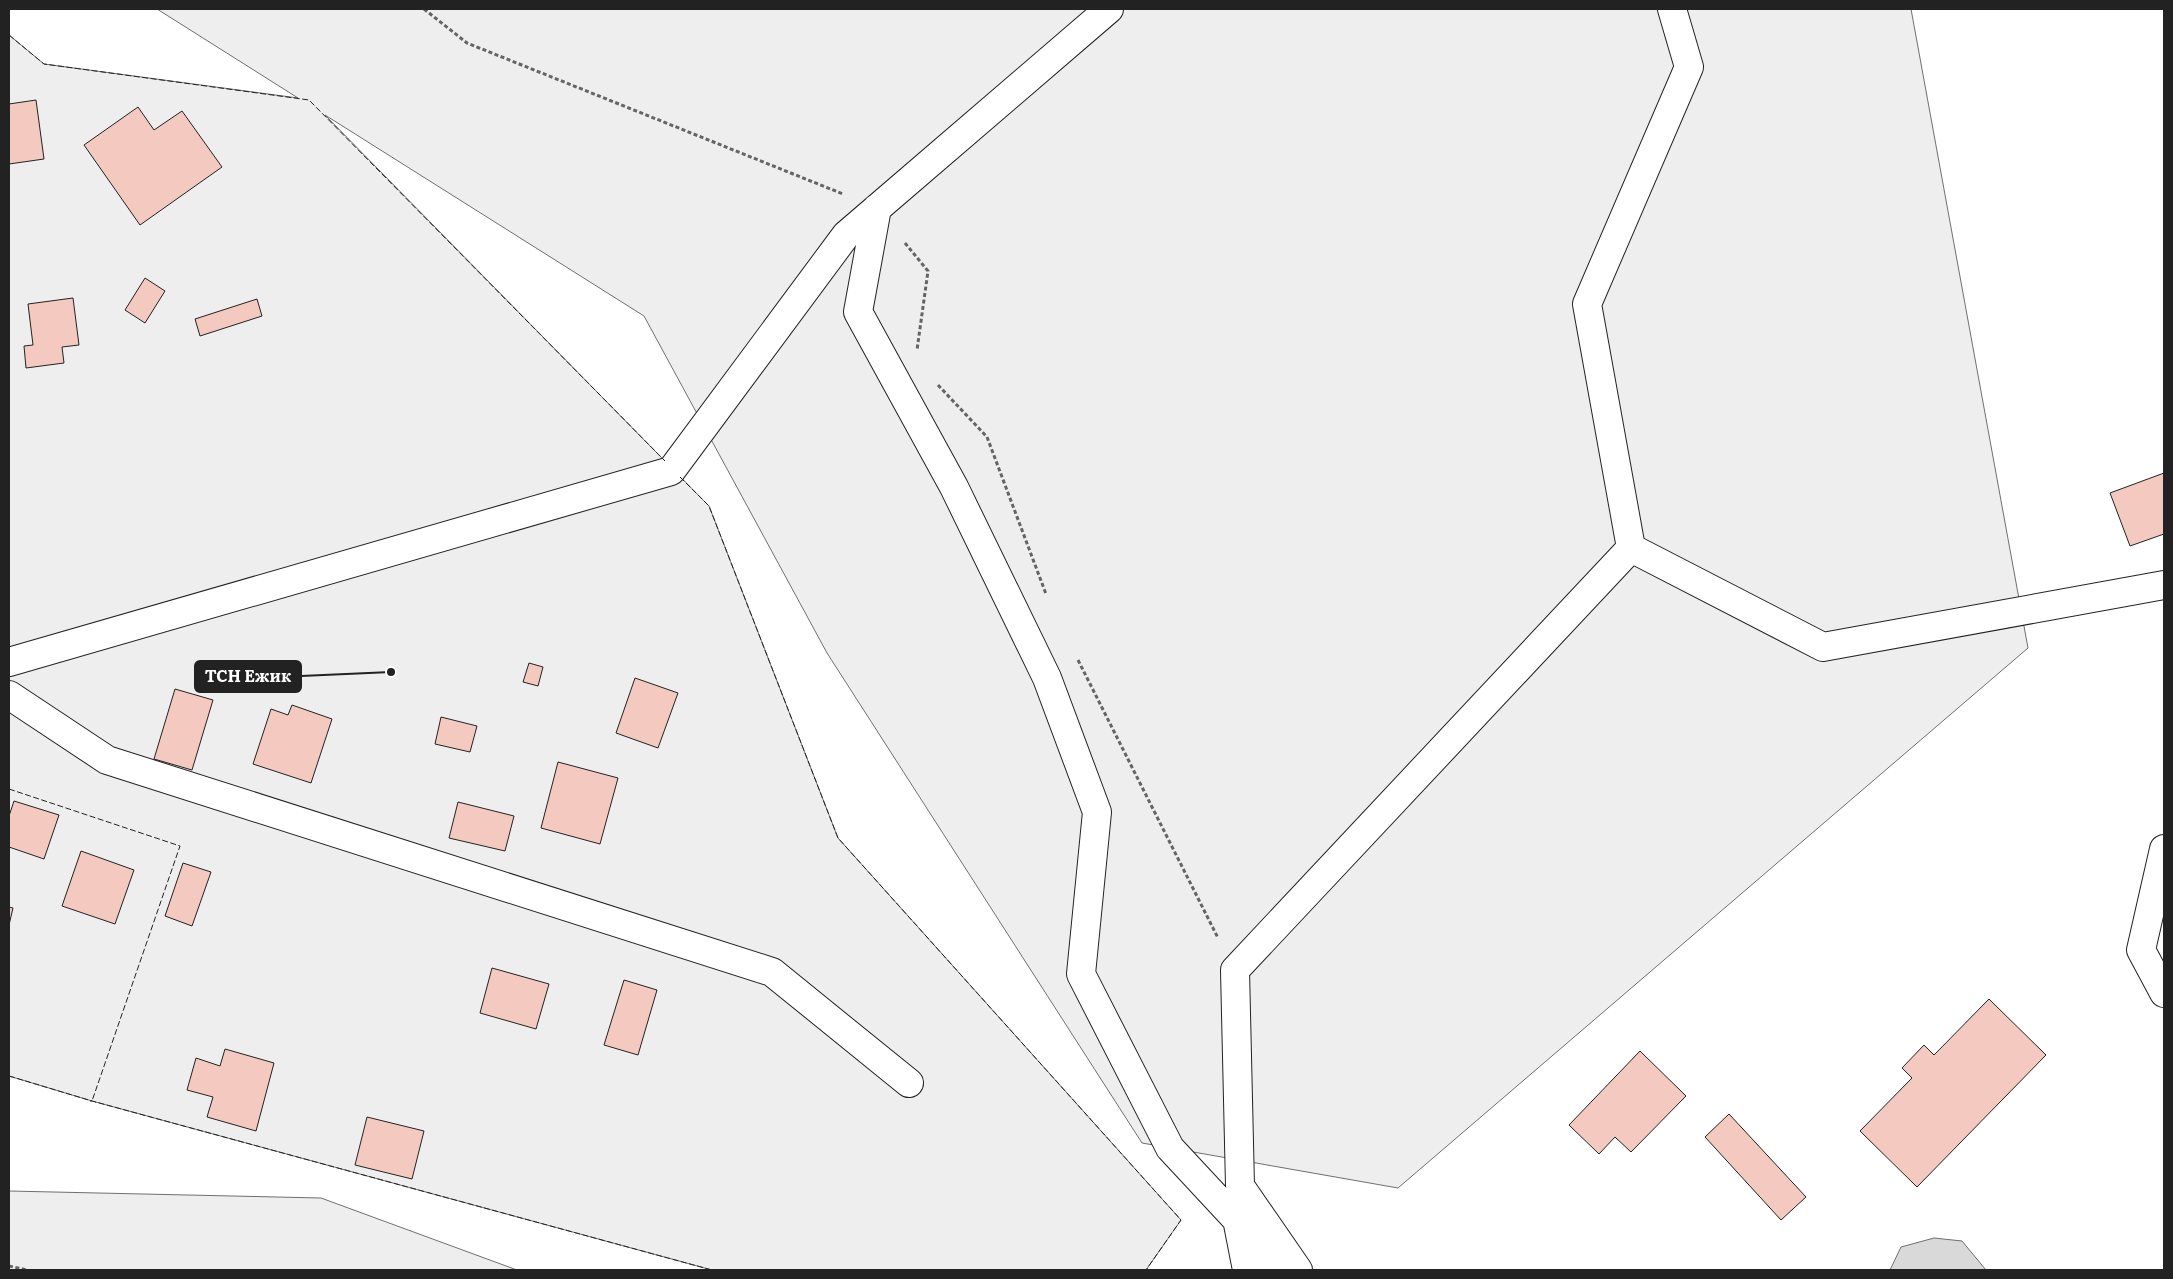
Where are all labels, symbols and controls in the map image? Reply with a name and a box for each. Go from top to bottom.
callout: ТСН Ежик [195,661,301,692]
text: ТСН Ежик [205,663,292,687]

